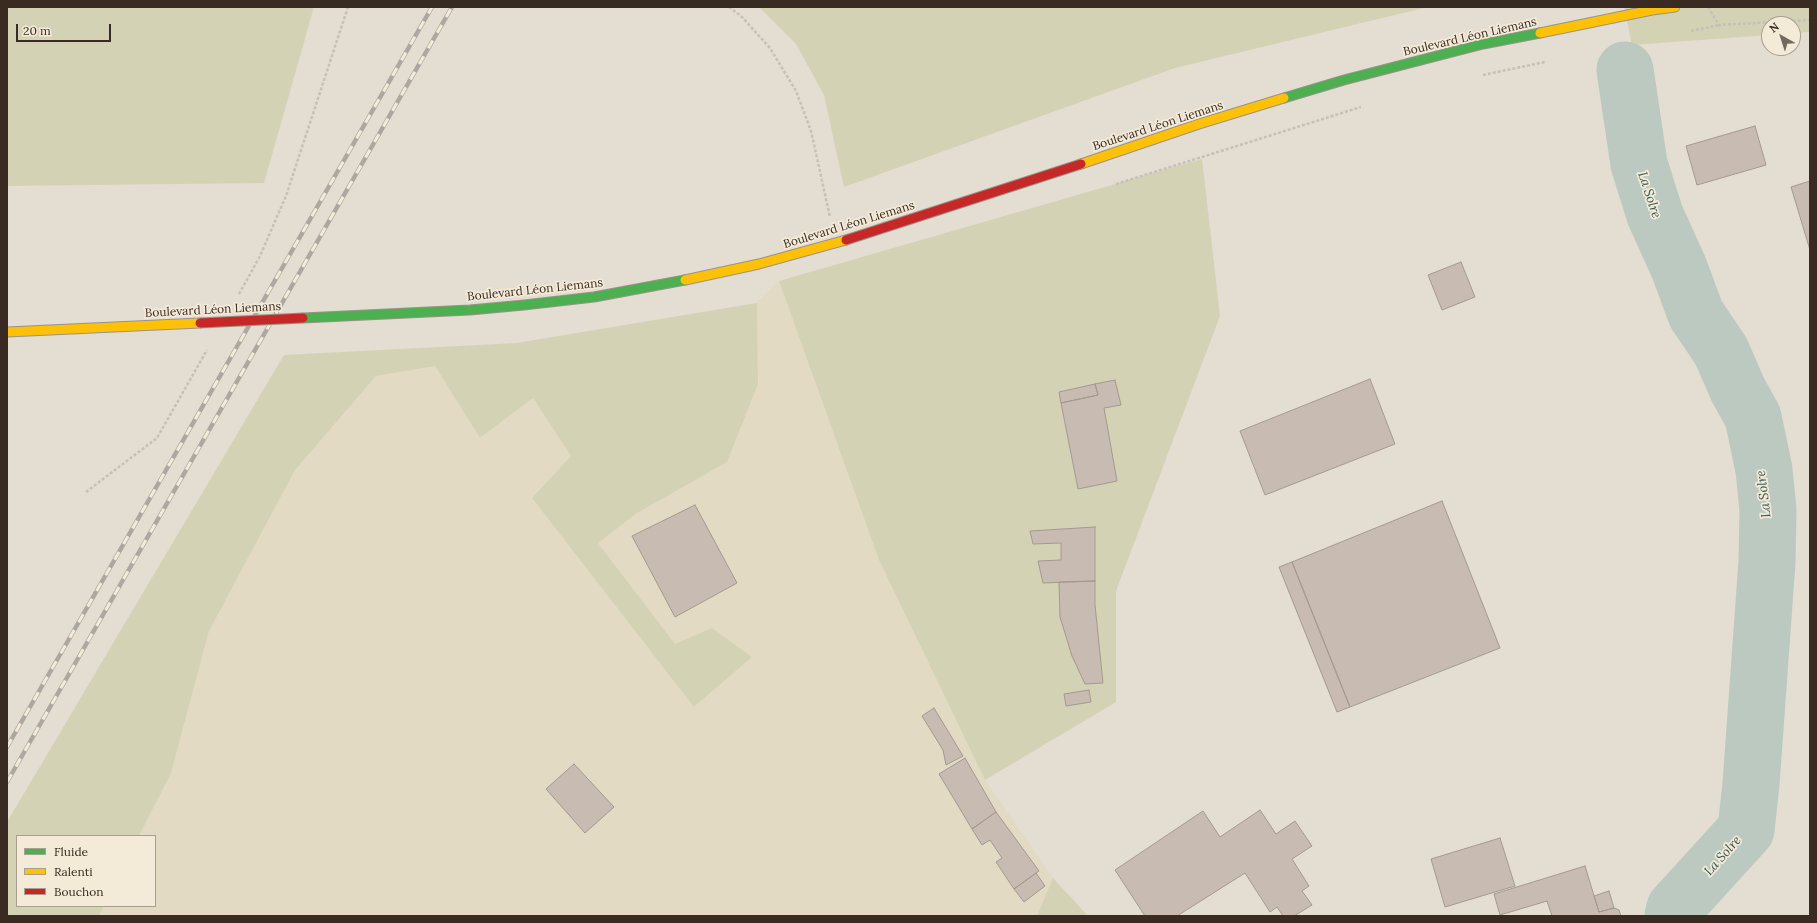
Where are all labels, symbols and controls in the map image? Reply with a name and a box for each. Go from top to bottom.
street label: Boulevard Léon Liemans [1402,15,1538,59]
scale bar [18,16,113,42]
north arrow [1761,16,1801,56]
text: N [1766,19,1782,36]
text: 20 m [23,23,51,38]
street label: Boulevard Léon Liemans [1091,98,1225,154]
water label: La Solre [1634,170,1664,220]
street label: Boulevard Léon Liemans [782,198,916,252]
street label: Boulevard Léon Liemans [466,276,604,304]
street label: Boulevard Léon Liemans [145,299,281,321]
water label: La Solre [1753,469,1775,519]
water label: La Solre [1701,833,1745,879]
legend [16,835,156,907]
text: Fluide [54,844,88,859]
text: Ralenti [54,864,93,879]
text: Bouchon [54,884,104,899]

